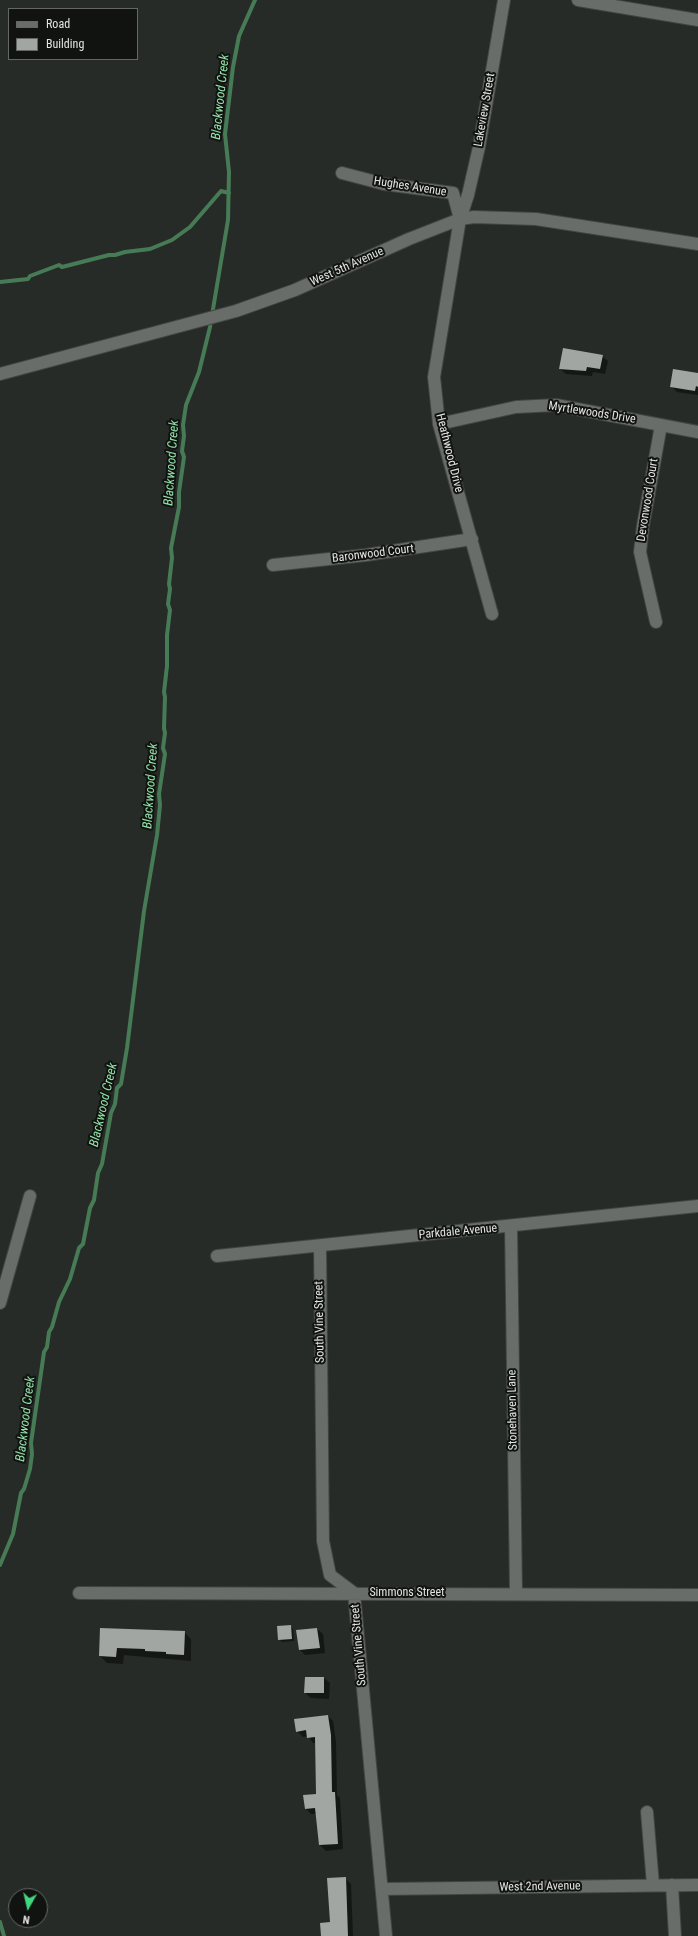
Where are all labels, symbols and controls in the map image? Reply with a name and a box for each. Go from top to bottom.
legend [8,8,138,60]
text: Road [46,17,70,31]
text: Building [46,37,84,51]
water label: Blackwood Creek [209,54,233,140]
street label: Lakeview Street [471,72,499,148]
street label: Hughes Avenue [373,174,447,200]
street label: West 5th Avenue [308,244,386,290]
street label: Myrtlewoods Drive [547,399,637,427]
street label: Heathwood Drive [432,412,466,494]
water label: Blackwood Creek [161,420,183,506]
street label: Devonwood Court [634,457,662,543]
street label: Baronwood Court [331,542,415,566]
water label: Blackwood Creek [140,743,162,829]
water label: Blackwood Creek [87,1061,121,1149]
street label: Parkdale Avenue [418,1221,498,1243]
street label: South Vine Street [312,1281,328,1363]
street label: Stonehaven Lane [505,1370,521,1450]
water label: Blackwood Creek [13,1375,39,1463]
street label: Simmons Street [369,1586,445,1600]
street label: South Vine Street [348,1604,370,1686]
street label: West 2nd Avenue [499,1879,581,1895]
north arrow [8,1888,48,1928]
text: N [22,1912,31,1926]

